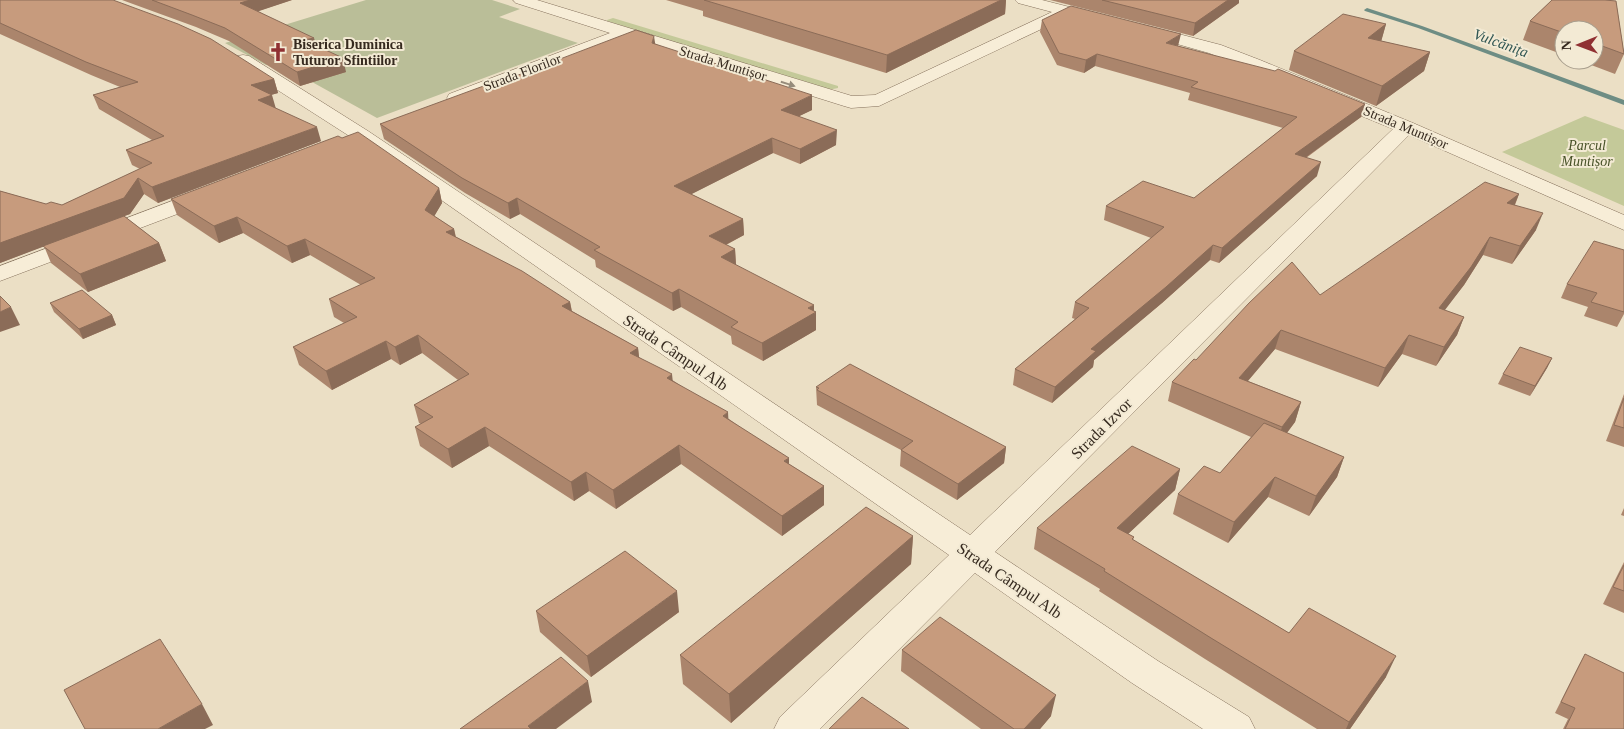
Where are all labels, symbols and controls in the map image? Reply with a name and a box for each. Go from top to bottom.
north arrow [1554,20,1604,70]
water label: Vulcănița [1471,26,1531,61]
place label: Biserica Duminica Tuturor Sfintiilor [293,37,403,68]
text: N [1559,40,1574,50]
church icon: Biserica Duminica Tuturor Sfintiilor [267,41,289,63]
street label: Strada Muntișor [677,43,769,85]
street label: Strada Florilor [481,51,563,94]
one-way arrow [781,80,796,88]
street label: Strada Muntișor [1361,103,1451,153]
park label: Parcul Muntișor [1560,138,1613,170]
street label: Strada Câmpul Alb [620,311,731,395]
street label: Strada Izvor [1068,394,1136,462]
street label: Strada Câmpul Alb [954,539,1065,623]

